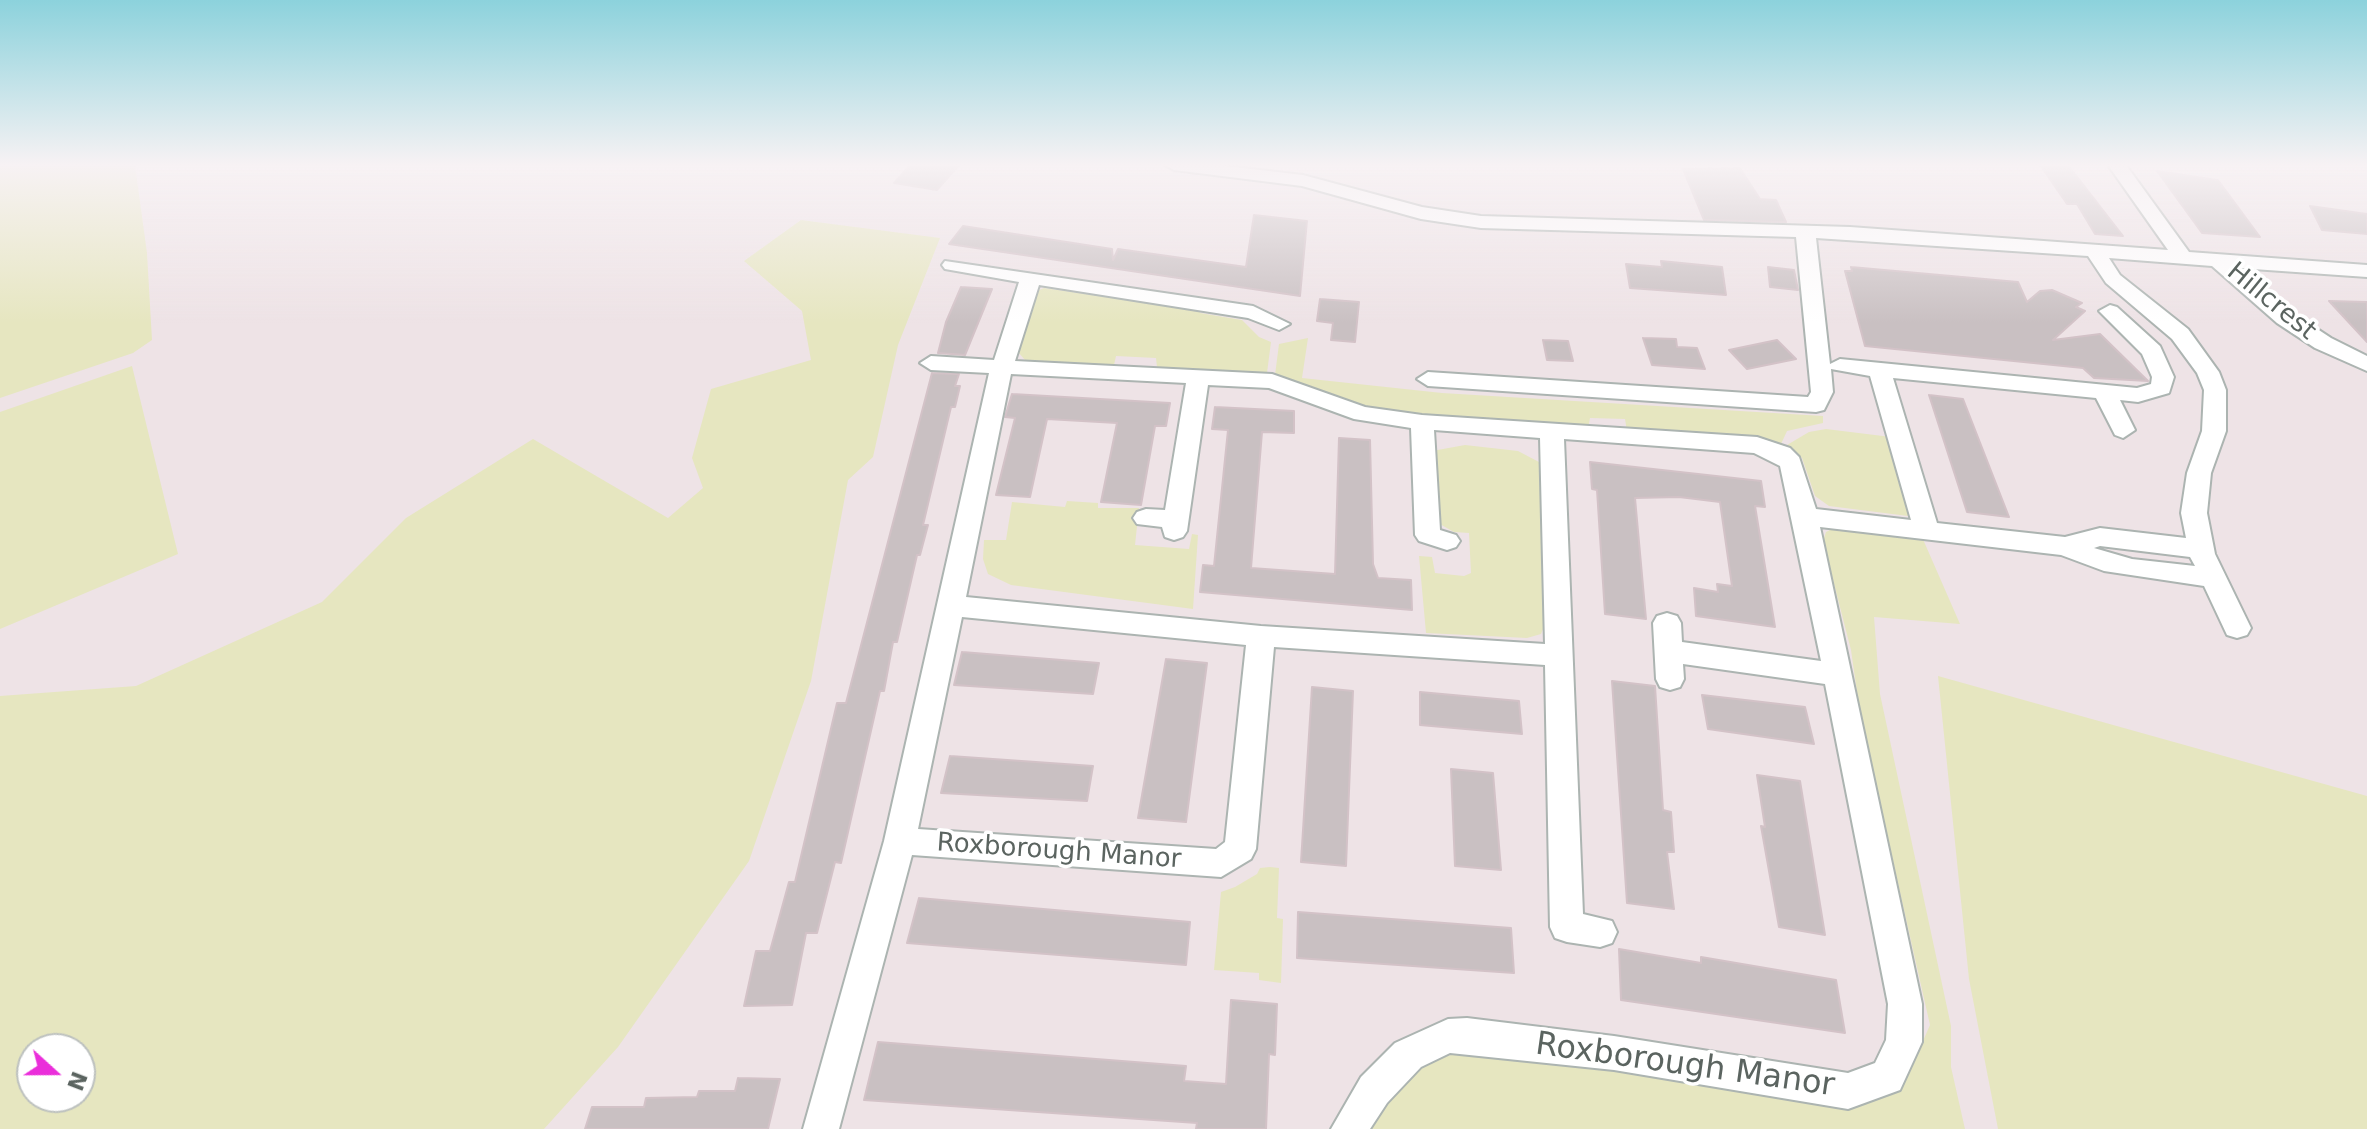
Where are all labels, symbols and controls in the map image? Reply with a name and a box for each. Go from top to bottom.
street label: Hillcrest [2220,257,2322,347]
street label: Roxborough Manor [936,828,1182,876]
street label: Roxborough Manor [1533,1026,1837,1106]
north arrow [16,1033,96,1113]
text: N [62,1068,92,1094]

